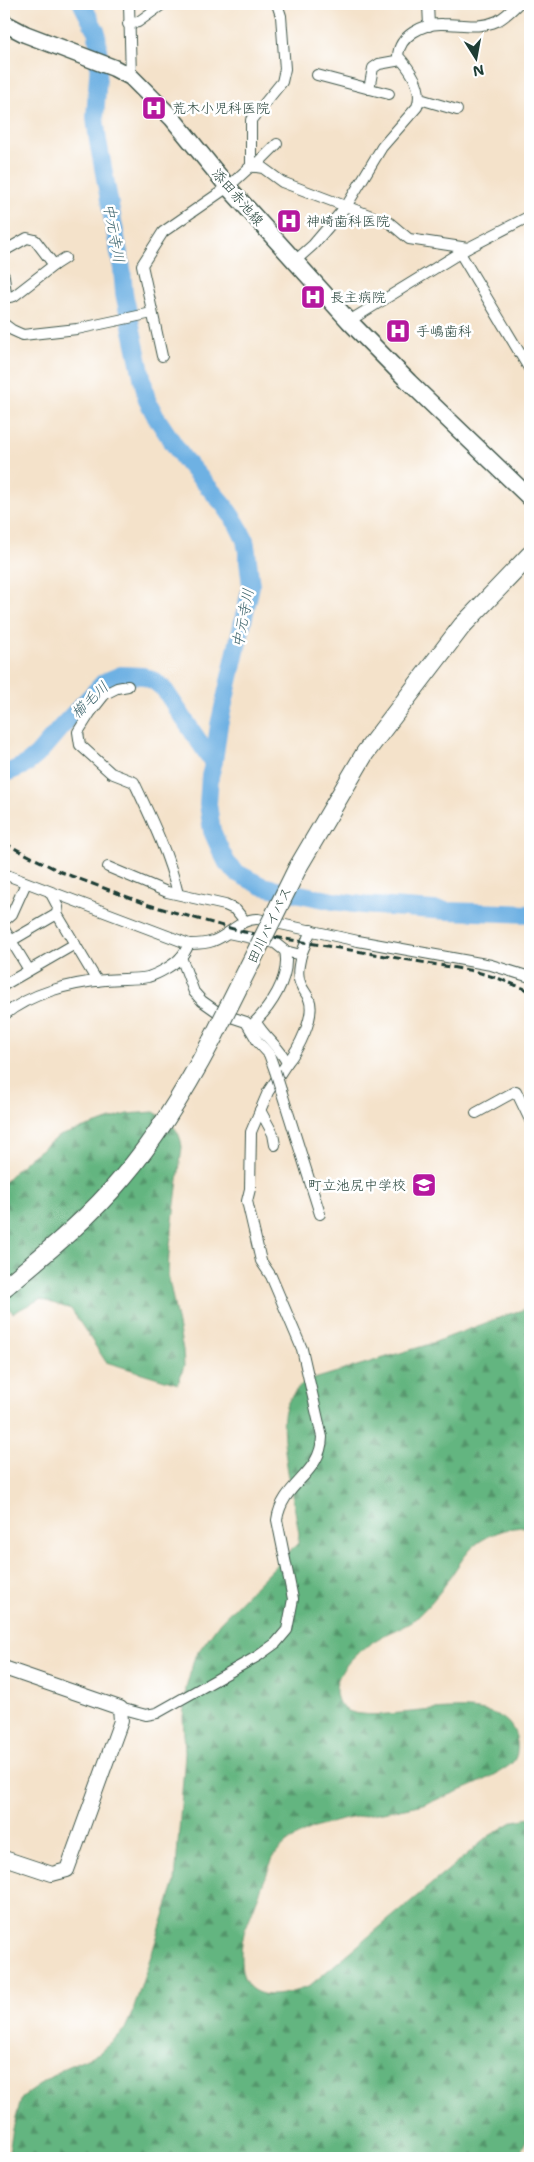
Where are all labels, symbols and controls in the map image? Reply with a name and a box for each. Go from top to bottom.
north arrow [452,32,502,82]
text: N [471,61,486,81]
hospital icon: 荒木小児科医院 [141,95,167,121]
place label: 荒木小児科医院 [172,99,270,117]
street label: 添田赤池線 [208,165,268,229]
water label: 中元寺川 [99,202,129,264]
hospital icon: 神崎歯科医院 [276,208,302,234]
place label: 神崎歯科医院 [306,212,390,230]
hospital icon: 長主病院 [300,284,326,310]
place label: 長主病院 [330,288,386,306]
hospital icon: 手嶋歯科 [385,318,411,344]
place label: 手嶋歯科 [416,322,472,340]
water label: 中元寺川 [227,587,259,649]
water label: 櫛毛川 [67,677,113,723]
street label: 田川バイパス [243,883,295,967]
school or university icon: 町立池尻中学校 [411,1172,437,1198]
place label: 町立池尻中学校 [308,1176,406,1194]

